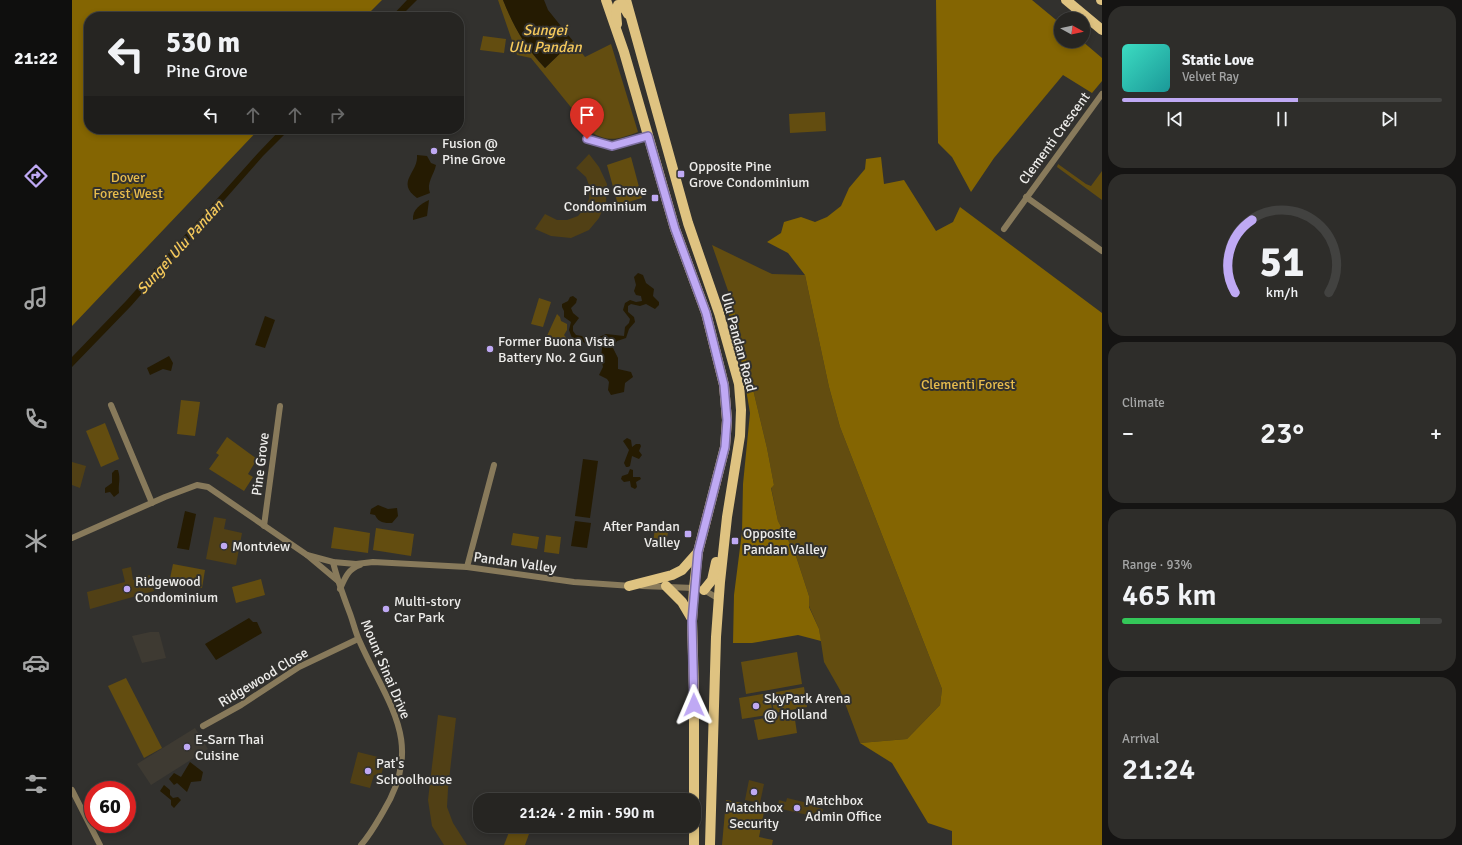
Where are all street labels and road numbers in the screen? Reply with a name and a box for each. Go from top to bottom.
street label: Clementi Crescent [1015,89,1094,188]
street label: Ulu Pandan Road [717,291,760,393]
street label: Pine Grove [248,431,273,497]
street label: Pandan Valley [472,548,558,577]
street label: Mount Sinai Drive [357,617,414,721]
street label: Ridgewood Close [215,644,311,711]

